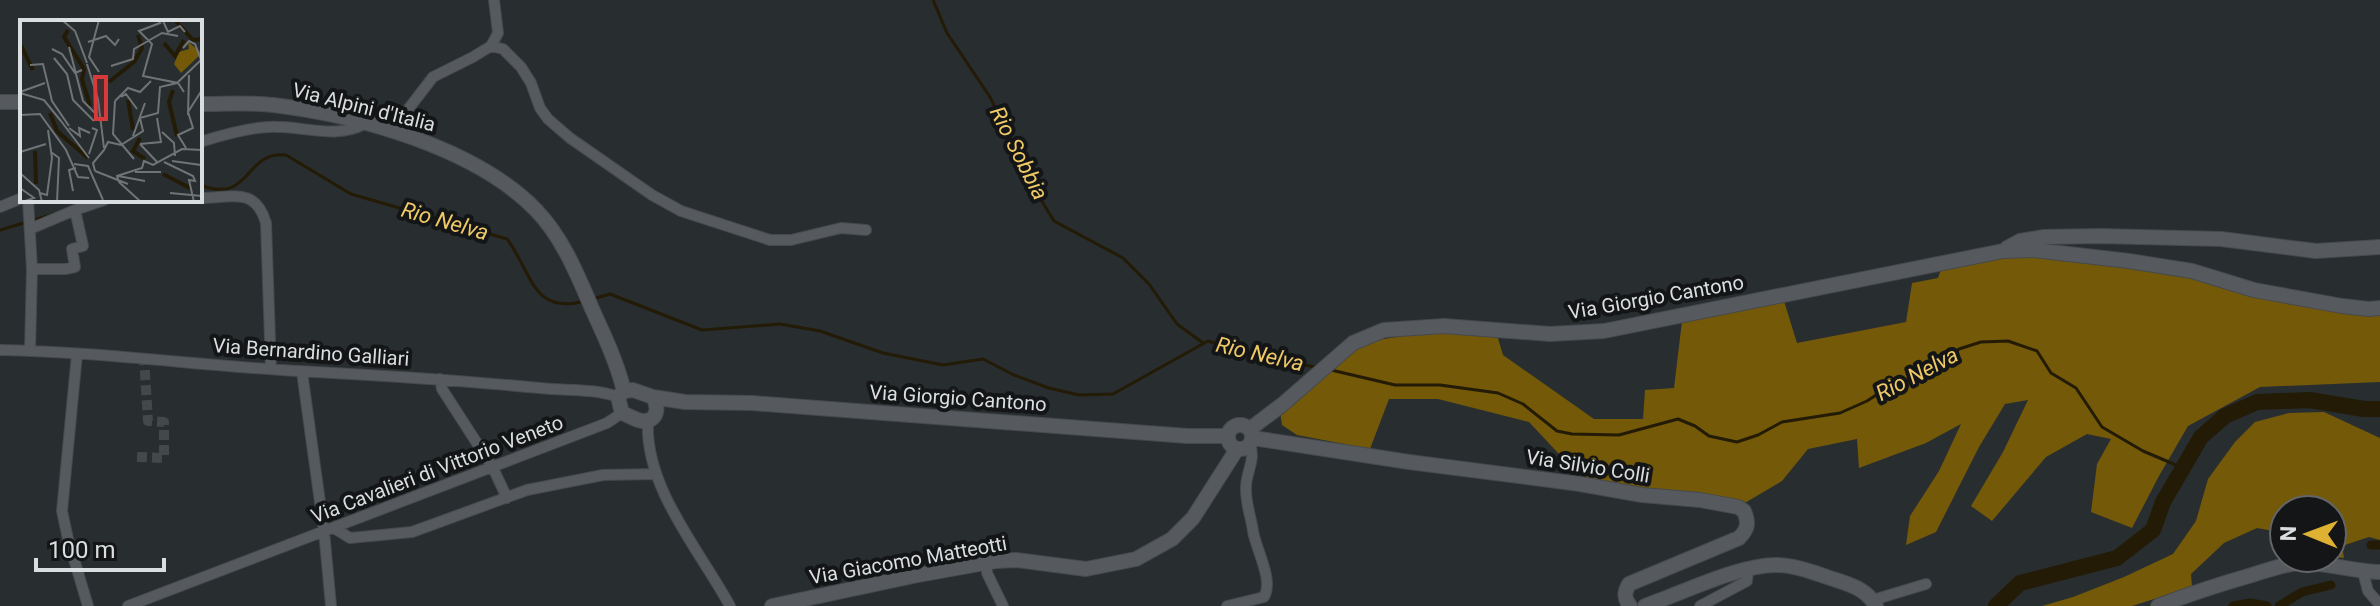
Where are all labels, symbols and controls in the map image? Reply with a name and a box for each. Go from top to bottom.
inset map [20,20,202,202]
street label: Via Alpini d'Italia [290,78,438,136]
water label: Rio Sobbia [985,102,1053,204]
water label: Rio Nelva [399,197,491,245]
street label: Via Giorgio Cantono [1566,270,1746,324]
water label: Rio Nelva [1214,332,1306,376]
street label: Via Bernardino Galliari [212,333,410,371]
water label: Rio Nelva [1872,342,1962,406]
street label: Via Giorgio Cantono [869,380,1047,416]
street label: Via Cavalieri di Vittorio Veneto [308,410,566,528]
street label: Via Silvio Colli [1524,444,1652,488]
north arrow [2268,494,2348,574]
scale bar [36,522,164,572]
text: N [2276,526,2301,542]
street label: Via Giacomo Matteotti [807,531,1009,589]
text: 100 m [48,536,115,564]

